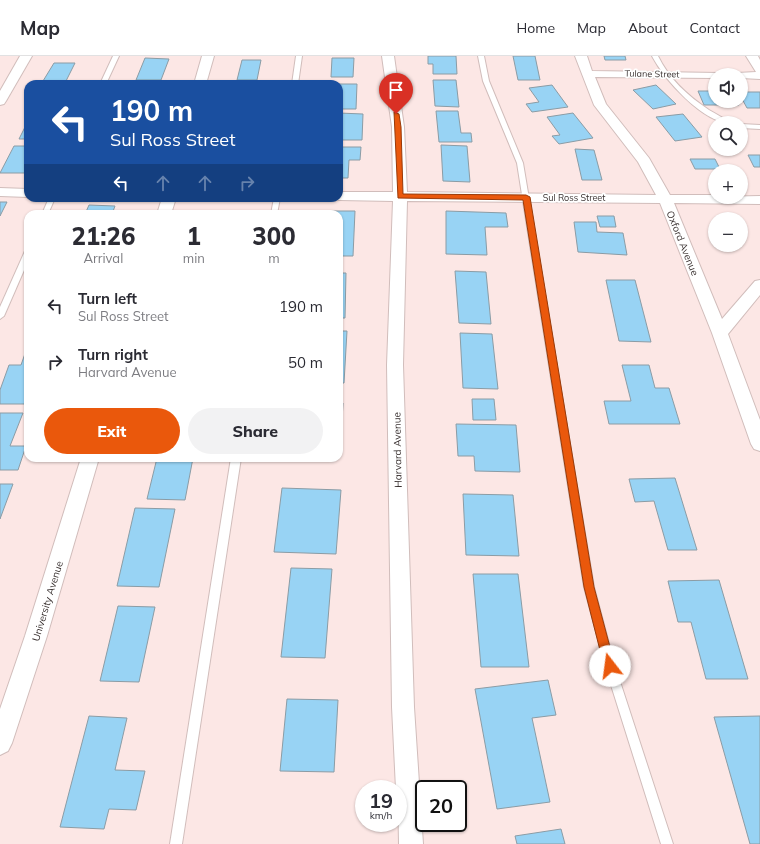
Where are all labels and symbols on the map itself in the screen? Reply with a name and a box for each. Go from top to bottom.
street label: Tulane Street [624,68,680,79]
pin [379,73,413,114]
street label: Sul Ross Street [543,192,605,203]
street label: Oxford Avenue [664,209,701,278]
street label: Harvard Avenue [390,412,405,488]
street label: University Avenue [29,559,66,643]
position arrow [589,645,631,687]
speed limit sign: 20 [415,780,467,832]

